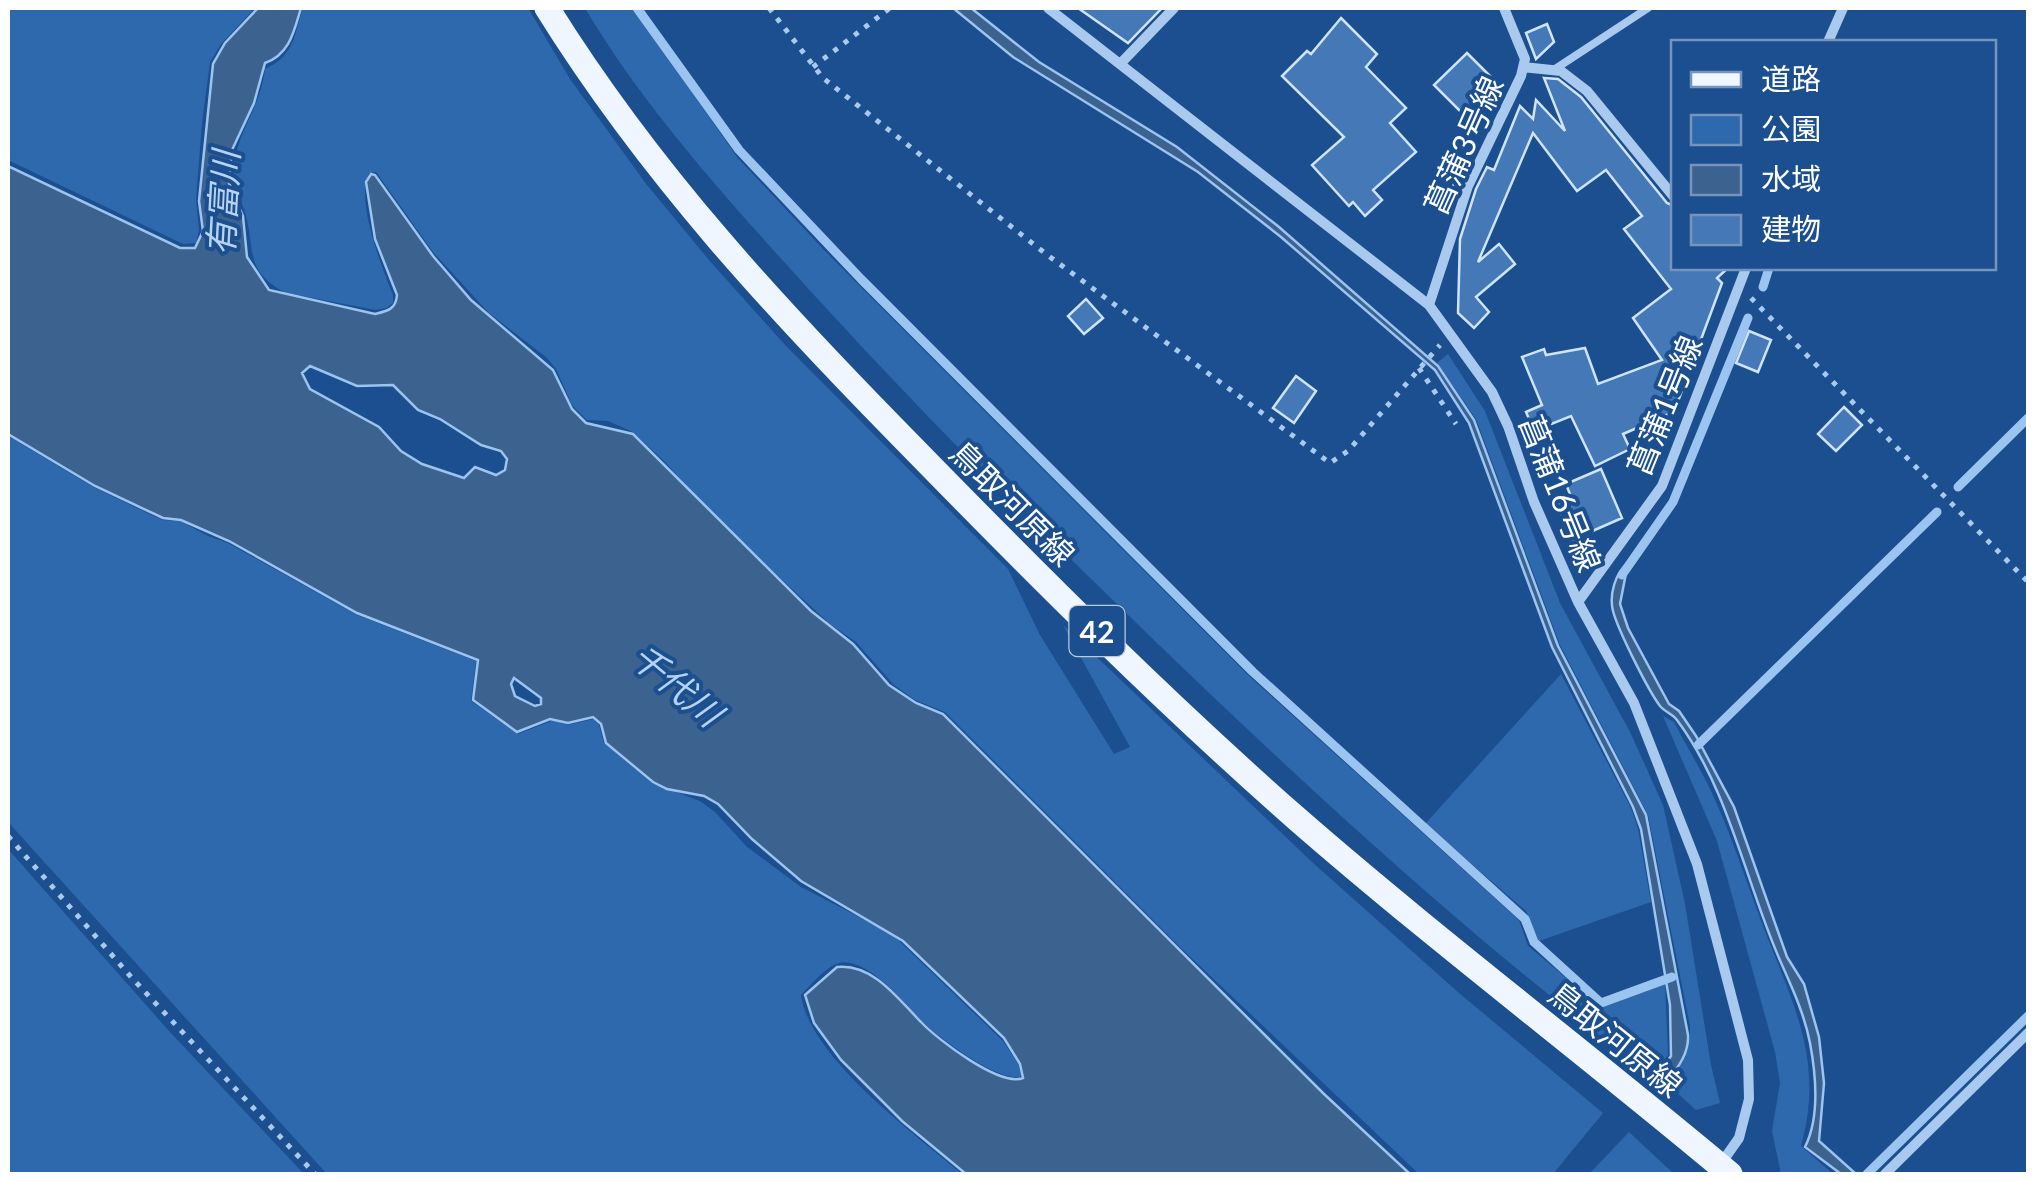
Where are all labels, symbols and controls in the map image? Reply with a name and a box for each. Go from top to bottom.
legend [1671,40,1996,270]
text: 道路 [1761,60,1821,96]
street label: 菖蒲3号線 [1415,70,1511,220]
text: 公園 [1761,110,1821,146]
water label: 有富川 [198,145,246,257]
text: 水域 [1761,160,1821,196]
text: 建物 [1761,210,1821,246]
street label: 菖蒲1号線 [1618,330,1710,480]
street label: 菖蒲16号線 [1512,409,1610,577]
street label: 鳥取河原線 [943,433,1083,573]
road number: 42 [1070,606,1124,656]
water label: 千代川 [623,634,734,736]
street label: 鳥取河原線 [1542,973,1690,1105]

